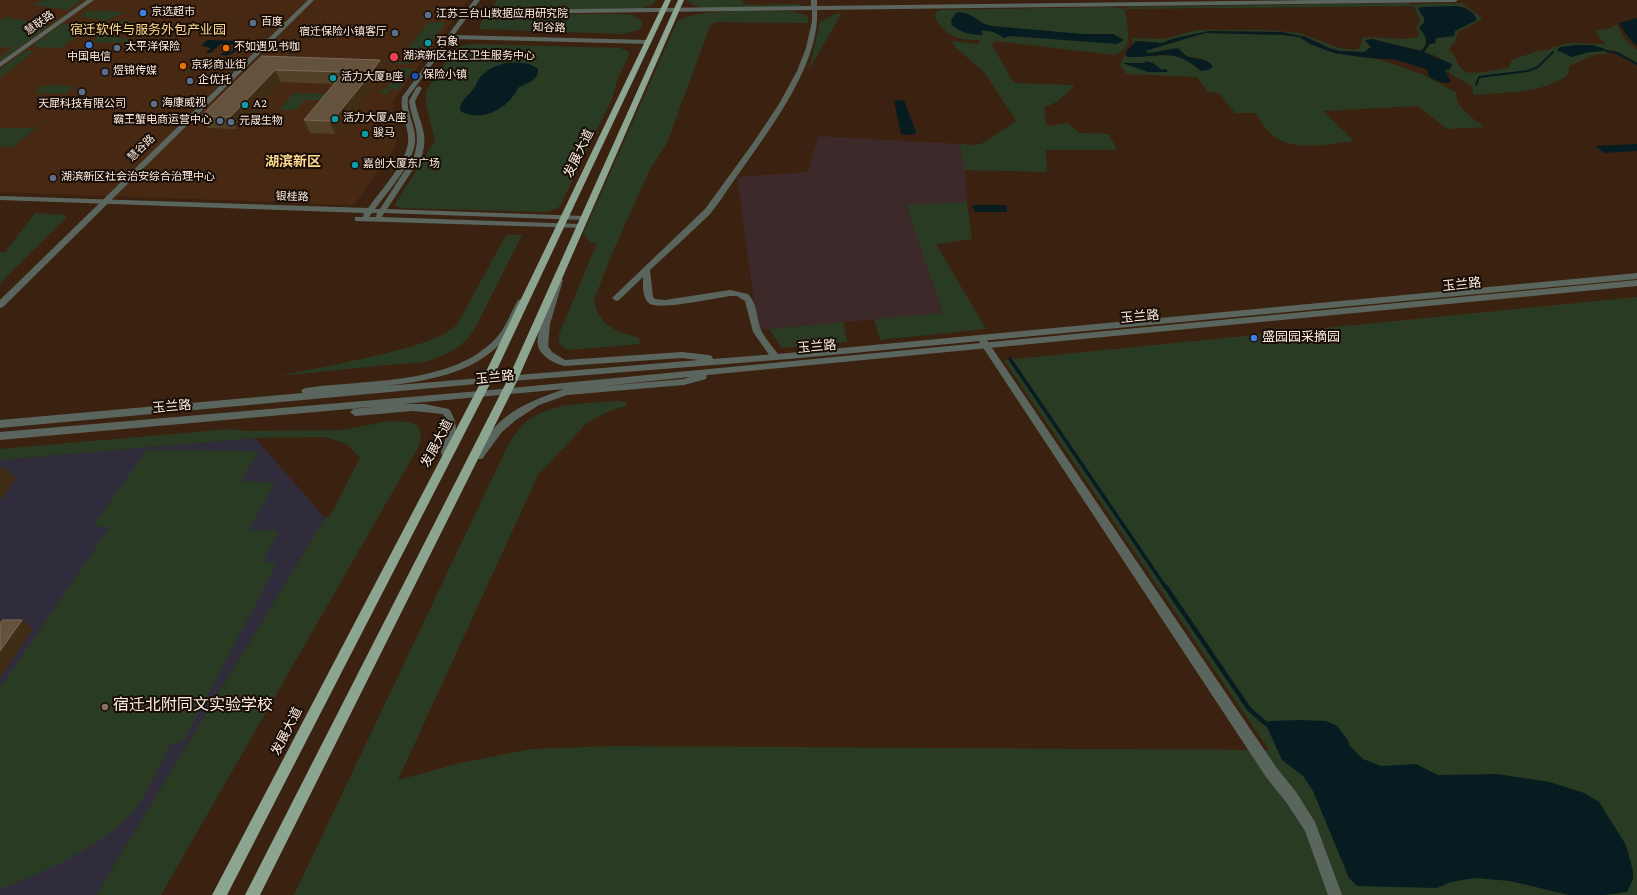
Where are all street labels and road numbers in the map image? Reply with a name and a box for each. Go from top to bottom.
street label: 慧联路 [23,9,57,39]
street label: 知谷路 [532,22,566,36]
street label: 发展大道 [562,127,598,181]
street label: 慧谷路 [126,133,158,165]
street label: 银桂路 [275,191,309,205]
street label: 玉兰路 [1442,276,1482,296]
street label: 玉兰路 [1120,309,1160,327]
street label: 玉兰路 [797,339,837,357]
street label: 玉兰路 [475,369,515,389]
street label: 玉兰路 [152,399,192,417]
street label: 发展大道 [419,417,457,471]
street label: 发展大道 [269,705,307,759]

